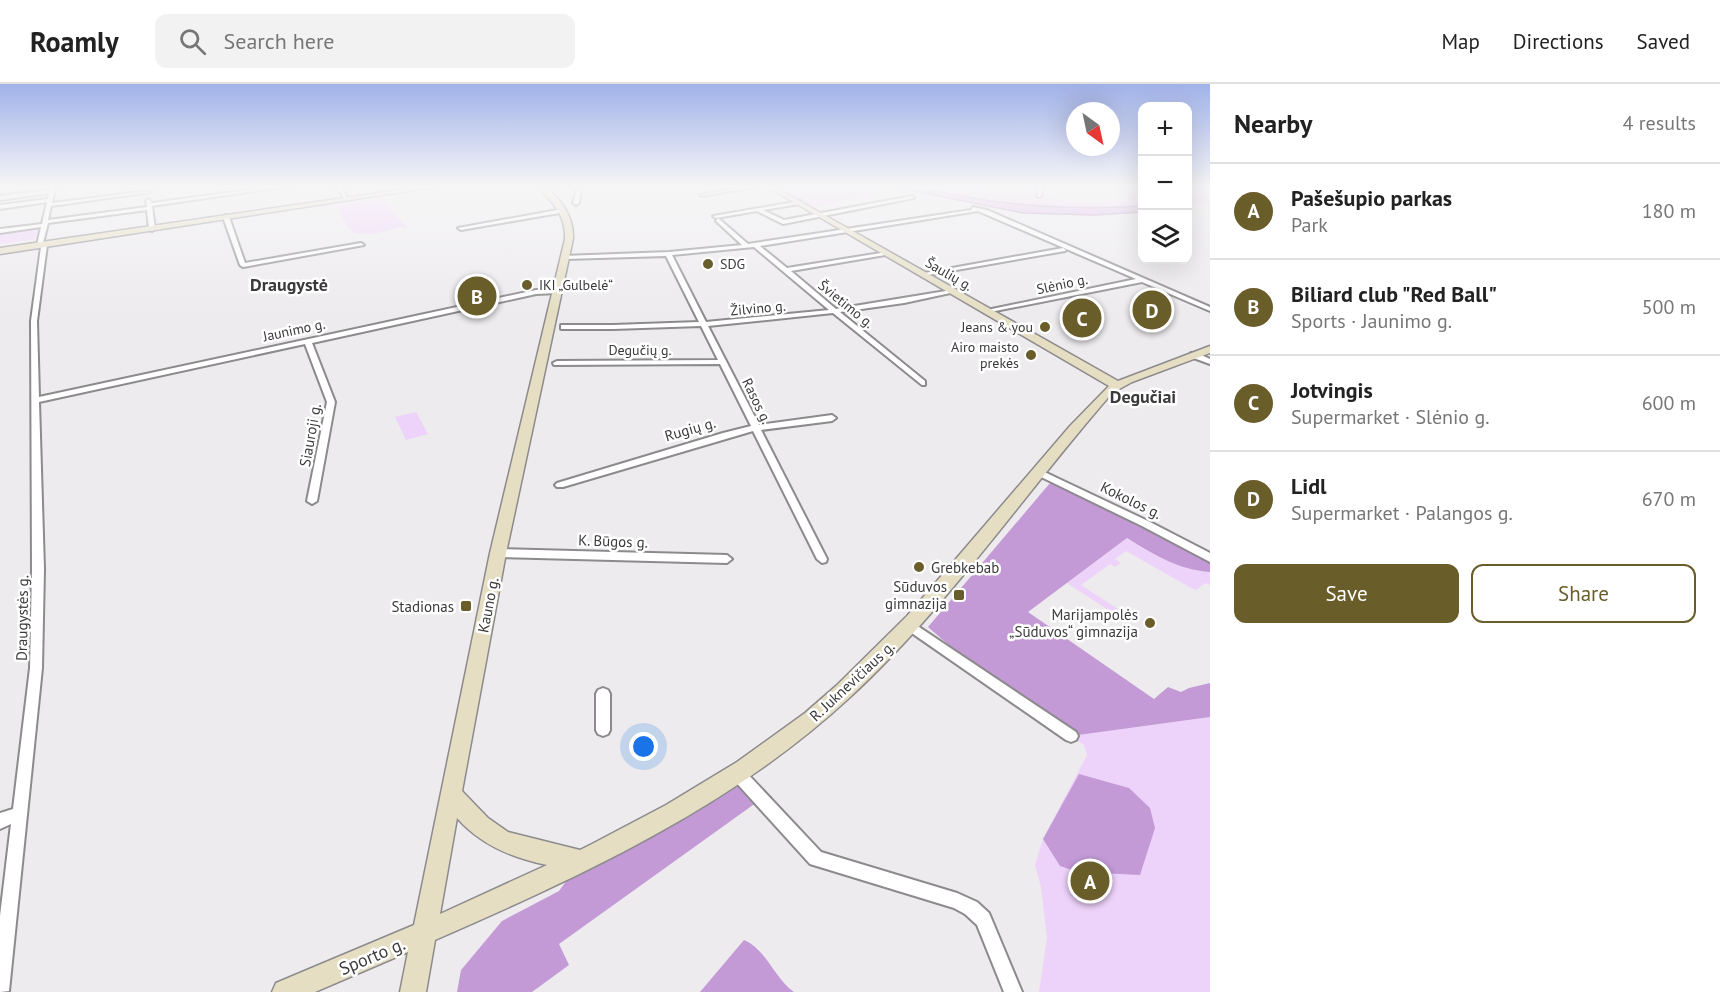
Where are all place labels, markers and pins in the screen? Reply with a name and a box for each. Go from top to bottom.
place label: SDG [720,255,745,273]
marker: SDG [701,257,715,271]
pin: B [458,274,496,318]
place label: IKI „Gulbelė“ [539,276,613,294]
marker: IKI „Gulbelė“ [520,278,534,292]
pin: D [1132,288,1172,332]
pin: C [1062,296,1102,340]
place label: Jeans & you [960,318,1033,336]
marker: Jeans & you [1038,320,1052,334]
place label: Airo maisto prekės [951,338,1019,372]
marker: Airo maisto prekės [1024,348,1038,362]
place label: Grebkebab [931,558,999,577]
marker: Grebkebab [912,560,926,574]
place label: Sūduvos gimnazija [885,577,947,613]
marker: Sūduvos gimnazija [952,588,966,602]
place label: Stadionas [391,597,454,616]
marker: Stadionas [459,599,473,613]
place label: Marijampolės „Sūduvos“ gimnazija [1009,605,1138,641]
marker: Marijampolės „Sūduvos“ gimnazija [1143,616,1157,630]
pin: A [1070,858,1110,904]

